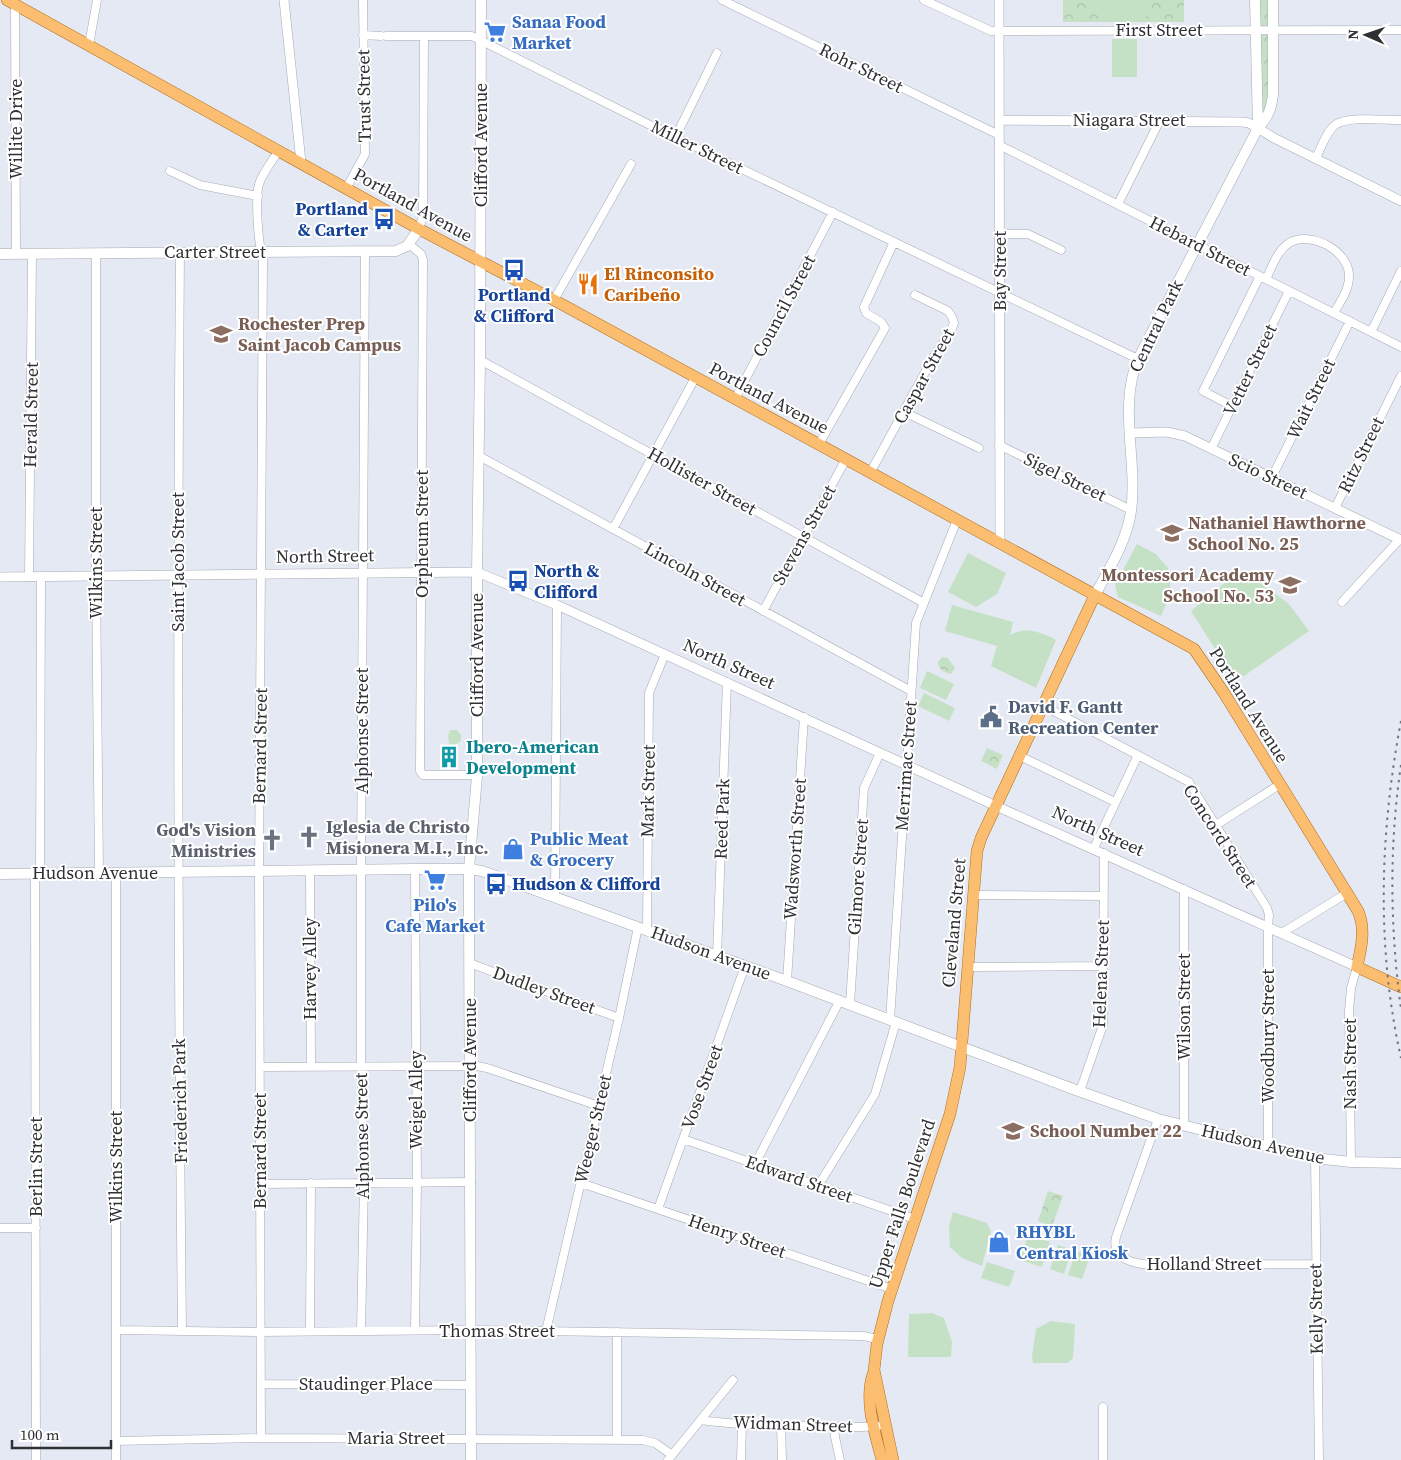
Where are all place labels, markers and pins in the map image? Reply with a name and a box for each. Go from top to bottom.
place label: Sanaa Food Market [512,9,606,55]
supermarket icon: Sanaa Food Market [482,19,508,45]
place label: Portland & Carter [295,196,369,242]
bus stop icon: Portland & Carter [371,206,397,232]
bus stop icon: Portland & Clifford [501,257,527,283]
place label: El Rinconsito Caribeño [604,261,714,307]
restaurant icon: El Rinconsito Caribeño [575,271,601,297]
place label: Portland & Clifford [474,282,555,328]
place label: Rochester Prep Saint Jacob Campus [238,311,401,357]
school or university icon: Rochester Prep Saint Jacob Campus [208,321,234,347]
place label: Nathaniel Hawthorne School No. 25 [1188,510,1366,556]
school or university icon: Nathaniel Hawthorne School No. 25 [1159,520,1185,546]
place label: North & Clifford [534,558,599,604]
place label: Montessori Academy School No. 53 [1101,562,1274,608]
bus stop icon: North & Clifford [505,568,531,594]
school or university icon: Montessori Academy School No. 53 [1277,572,1303,598]
place label: David F. Gantt Recreation Center [1008,694,1159,740]
public building icon: David F. Gantt Recreation Center [978,704,1004,730]
place label: Ibero-American Development [466,734,599,780]
building icon: Ibero-American Development [436,744,462,770]
place label: Iglesia de Christo Misionera M.I., Inc. [326,814,489,860]
place label: God's Vision Ministries [156,817,256,863]
church icon: Iglesia de Christo Misionera M.I., Inc. [296,824,322,850]
place label: Public Meat & Grocery [530,826,629,872]
church icon: God's Vision Ministries [259,827,285,853]
shop icon: Public Meat & Grocery [500,836,526,862]
supermarket icon: Pilo's Cafe Market [422,867,448,893]
bus stop icon: Hudson & Clifford [483,871,509,897]
place label: Hudson & Clifford [512,871,661,896]
place label: Pilo's Cafe Market [385,892,485,938]
school or university icon: School Number 22 [1000,1118,1026,1144]
place label: School Number 22 [1030,1118,1182,1143]
place label: RHYBL Central Kiosk [1016,1219,1128,1265]
shop icon: RHYBL Central Kiosk [986,1229,1012,1255]

